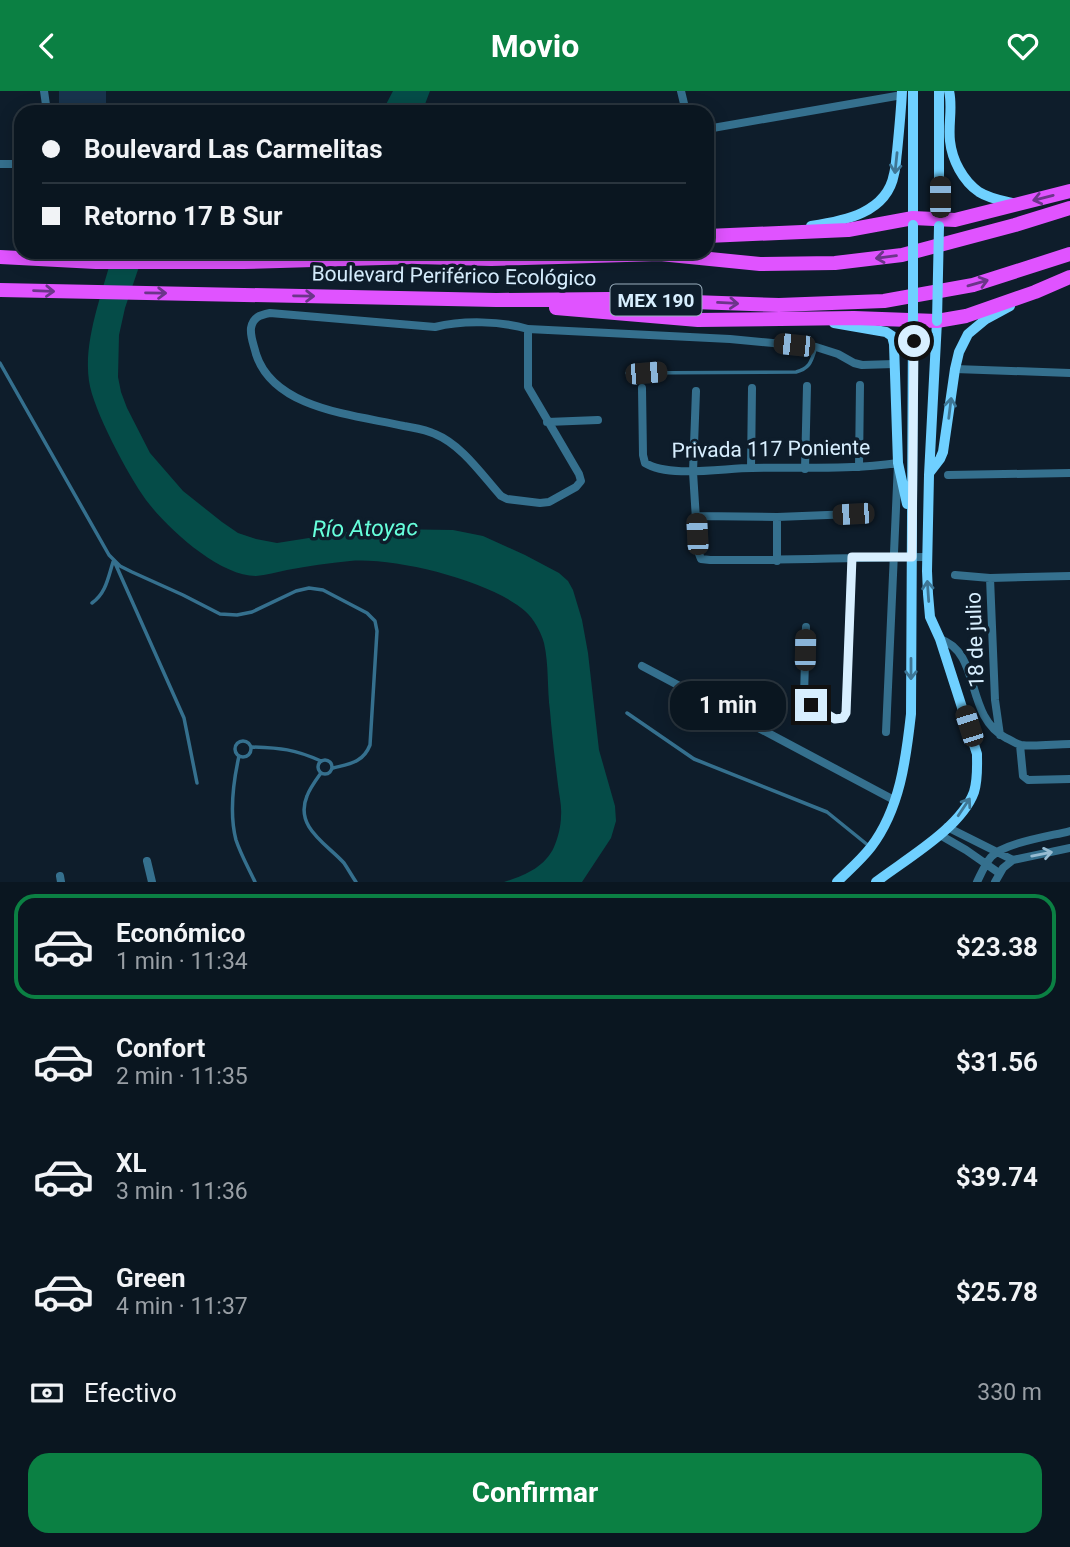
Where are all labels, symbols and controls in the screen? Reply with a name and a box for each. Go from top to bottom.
icon: back [28,27,66,65]
text: Movio [491,27,579,65]
icon: heart [1004,27,1042,65]
text: Boulevard Las Carmelitas [84,134,383,164]
one-way arrow [889,151,902,174]
car [930,176,951,218]
one-way arrow [1032,192,1055,205]
text: Retorno 17 B Sur [84,201,283,231]
one-way arrow [875,251,898,264]
street label: Boulevard Periférico Ecológico [311,262,597,290]
one-way arrow [967,275,989,288]
one-way arrow [32,285,55,298]
road number: MEX 190 [610,285,702,315]
one-way arrow [145,286,168,300]
one-way arrow [293,289,316,303]
one-way arrow [716,296,739,309]
route start [898,325,930,357]
car [773,332,816,358]
car [625,361,668,385]
one-way arrow [943,397,956,420]
street label: Privada 117 Poniente [672,435,870,463]
car [832,502,875,526]
car [686,512,709,556]
water label: Río Atoyac [312,514,418,543]
one-way arrow [922,579,935,602]
street label: 18 de julio [961,592,989,688]
car [795,629,816,671]
one-way arrow [904,657,918,680]
callout: 1 min [671,681,786,729]
route end [795,689,827,721]
text: 1 min [699,692,757,719]
car [953,703,986,749]
one-way arrow [957,798,972,817]
one-way arrow [1030,847,1053,860]
icon: car [32,915,95,978]
text: Económico [116,918,245,948]
text: $23.38 [956,932,1038,962]
text: 1 min · 11:34 [116,948,248,975]
icon: car [32,1030,95,1093]
text: Confort [116,1033,205,1063]
text: $31.56 [956,1047,1038,1077]
text: 2 min · 11:35 [116,1063,248,1090]
icon: car [32,1145,95,1208]
text: XL [116,1148,147,1178]
text: $39.74 [956,1162,1038,1192]
text: 3 min · 11:36 [116,1178,248,1205]
icon: car [32,1260,95,1323]
text: Green [116,1263,186,1293]
text: $25.78 [956,1277,1038,1307]
text: 4 min · 11:37 [116,1293,248,1320]
icon: cash [28,1374,66,1412]
text: Efectivo [84,1378,177,1408]
text: 330 m [977,1379,1042,1406]
button: Confirmar [28,1453,1042,1533]

